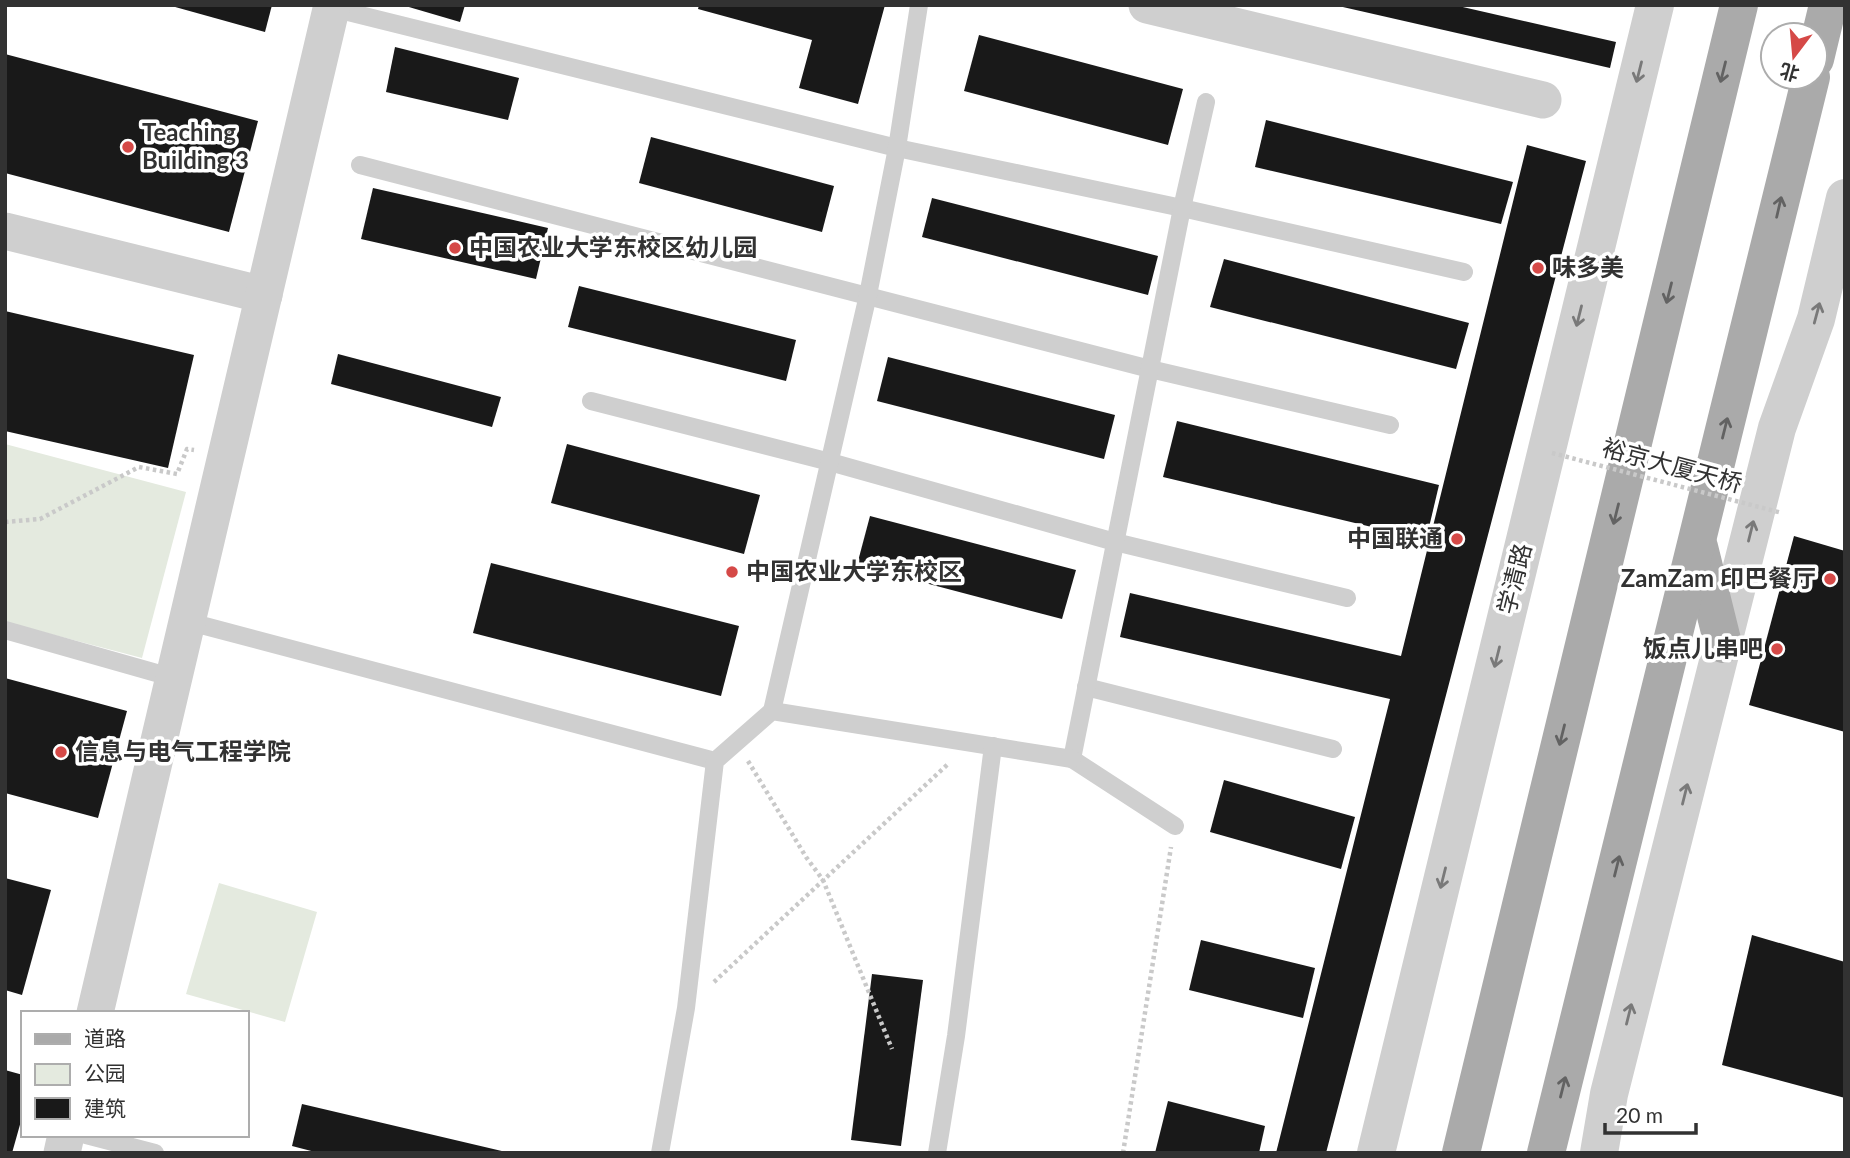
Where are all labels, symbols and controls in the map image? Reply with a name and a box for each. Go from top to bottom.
north arrow [1759,21,1829,91]
text: 北 [1777,59,1801,86]
one-way arrow [1631,60,1644,82]
one-way arrow [1716,60,1729,82]
place label: Teaching Building 3 [142,117,249,174]
marker: Teaching Building 3 [120,139,136,155]
one-way arrow [1773,196,1786,219]
place label: 中国农业大学东校区幼儿园 [469,232,757,261]
marker: 中国农业大学东校区幼儿园 [447,240,463,256]
place label: 味多美 [1552,252,1624,281]
marker: 味多美 [1530,260,1546,276]
one-way arrow [1662,281,1675,304]
one-way arrow [1811,302,1824,325]
one-way arrow [1572,305,1585,327]
one-way arrow [1719,417,1733,440]
street label: 裕京大厦天桥 [1599,432,1746,497]
one-way arrow [1609,502,1622,525]
one-way arrow [1745,520,1758,542]
place label: 中国联通 [1347,523,1443,552]
marker: 中国联通 [1449,531,1465,547]
street label: 学清路 [1491,540,1536,617]
place label: 中国农业大学东校区 [746,556,962,585]
place label: ZamZam 印巴餐厅 [1621,563,1816,592]
marker: 中国农业大学东校区 [724,564,740,580]
marker: ZamZam 印巴餐厅 [1822,571,1838,587]
place label: 饭点儿串吧 [1643,633,1763,662]
marker: 饭点儿串吧 [1769,641,1785,657]
one-way arrow [1489,645,1502,667]
one-way arrow [1555,723,1568,746]
place label: 信息与电气工程学院 [75,736,291,765]
marker: 信息与电气工程学院 [53,744,69,760]
one-way arrow [1679,783,1692,806]
one-way arrow [1611,855,1624,878]
one-way arrow [1436,866,1449,889]
one-way arrow [1623,1004,1636,1026]
legend [21,1011,248,1137]
text: 道路 [84,1025,126,1050]
text: 公园 [84,1060,126,1085]
one-way arrow [1557,1076,1570,1098]
scale bar [1605,1092,1696,1136]
text: 建筑 [84,1095,126,1120]
text: 20 m [1616,1102,1663,1127]

